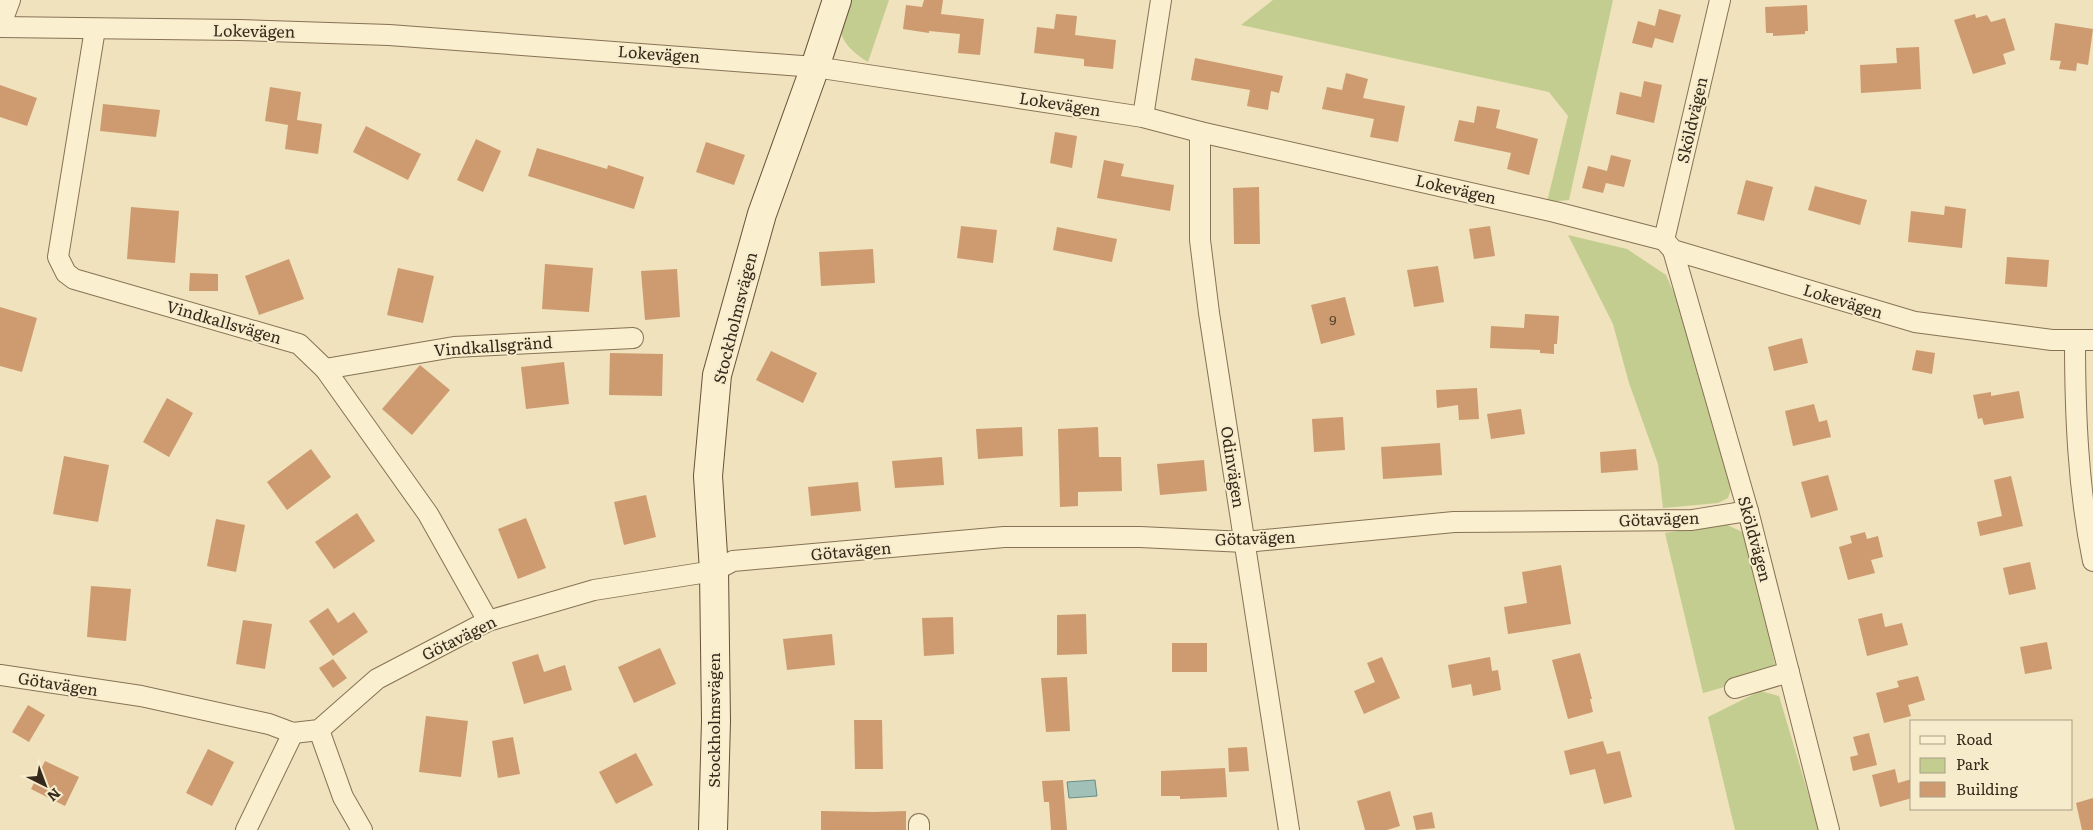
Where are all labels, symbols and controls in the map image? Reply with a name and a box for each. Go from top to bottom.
street label: Lokevägen [213,17,296,43]
street label: Lokevägen [617,38,701,68]
street label: Sköldvägen [1669,74,1713,165]
street label: Lokevägen [1018,85,1103,121]
street label: Lokevägen [1413,167,1499,209]
street label: Stockholmsvägen [706,249,762,386]
street label: Lokevägen [1800,277,1886,324]
street label: Vindkallsvägen [164,293,285,349]
house number: 9 [1329,309,1337,329]
street label: Vindkallsgränd [433,329,553,361]
street label: Odinvägen [1216,424,1252,510]
street label: Sköldvägen [1733,493,1779,585]
street label: Götavägen [1618,505,1700,531]
street label: Götavägen [1214,524,1296,550]
street label: Götavägen [810,534,893,565]
street label: Götavägen [417,608,500,666]
street label: Stockholmsvägen [701,652,725,788]
street label: Götavägen [16,665,100,701]
legend [1910,720,2073,810]
text: Road [1956,727,1992,750]
text: Park [1956,752,1990,775]
north arrow [20,760,70,810]
text: Building [1956,777,2018,800]
text: N [43,784,65,807]

